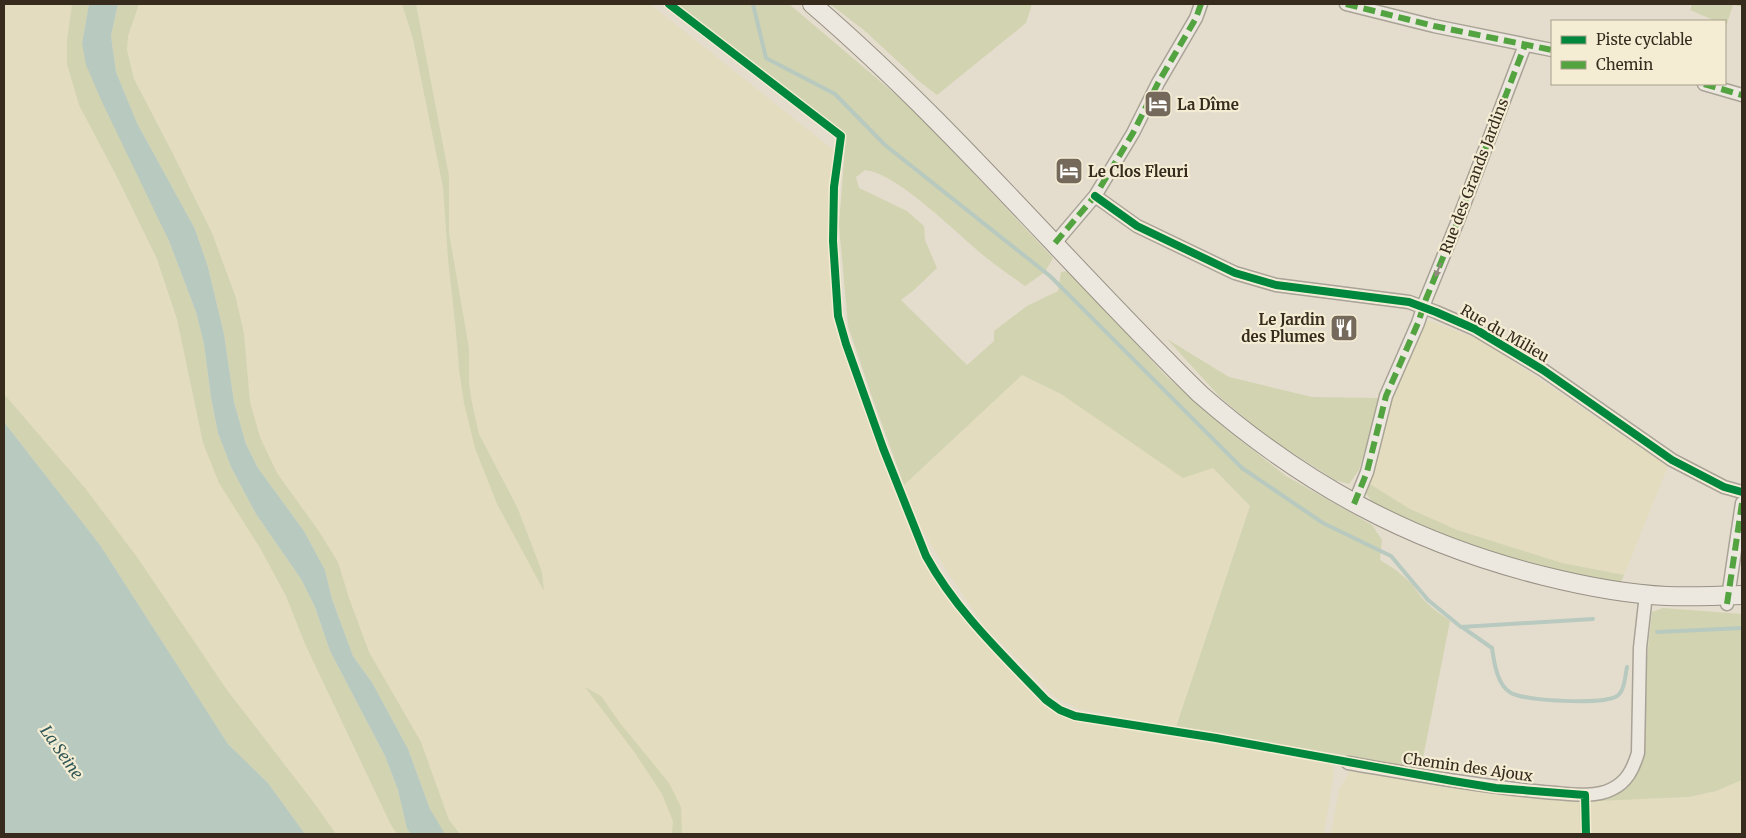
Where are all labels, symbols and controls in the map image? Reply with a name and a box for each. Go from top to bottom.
legend [1551,20,1726,85]
text: Piste cyclable [1596,30,1693,49]
text: Chemin [1596,55,1653,74]
hotel icon: La Dîme [1143,89,1173,119]
place label: La Dîme [1177,95,1239,114]
street label: Rue des Grands Jardins [1436,96,1512,256]
hotel icon: Le Clos Fleuri [1054,156,1084,186]
place label: Le Clos Fleuri [1088,162,1188,181]
one-way arrow [1433,262,1441,277]
street label: Rue du Milieu [1457,300,1553,366]
place label: Le Jardin des Plumes [1241,310,1325,346]
restaurant icon: Le Jardin des Plumes [1329,313,1359,343]
water label: La Seine [36,721,88,783]
street label: Chemin des Ajoux [1402,749,1534,786]

